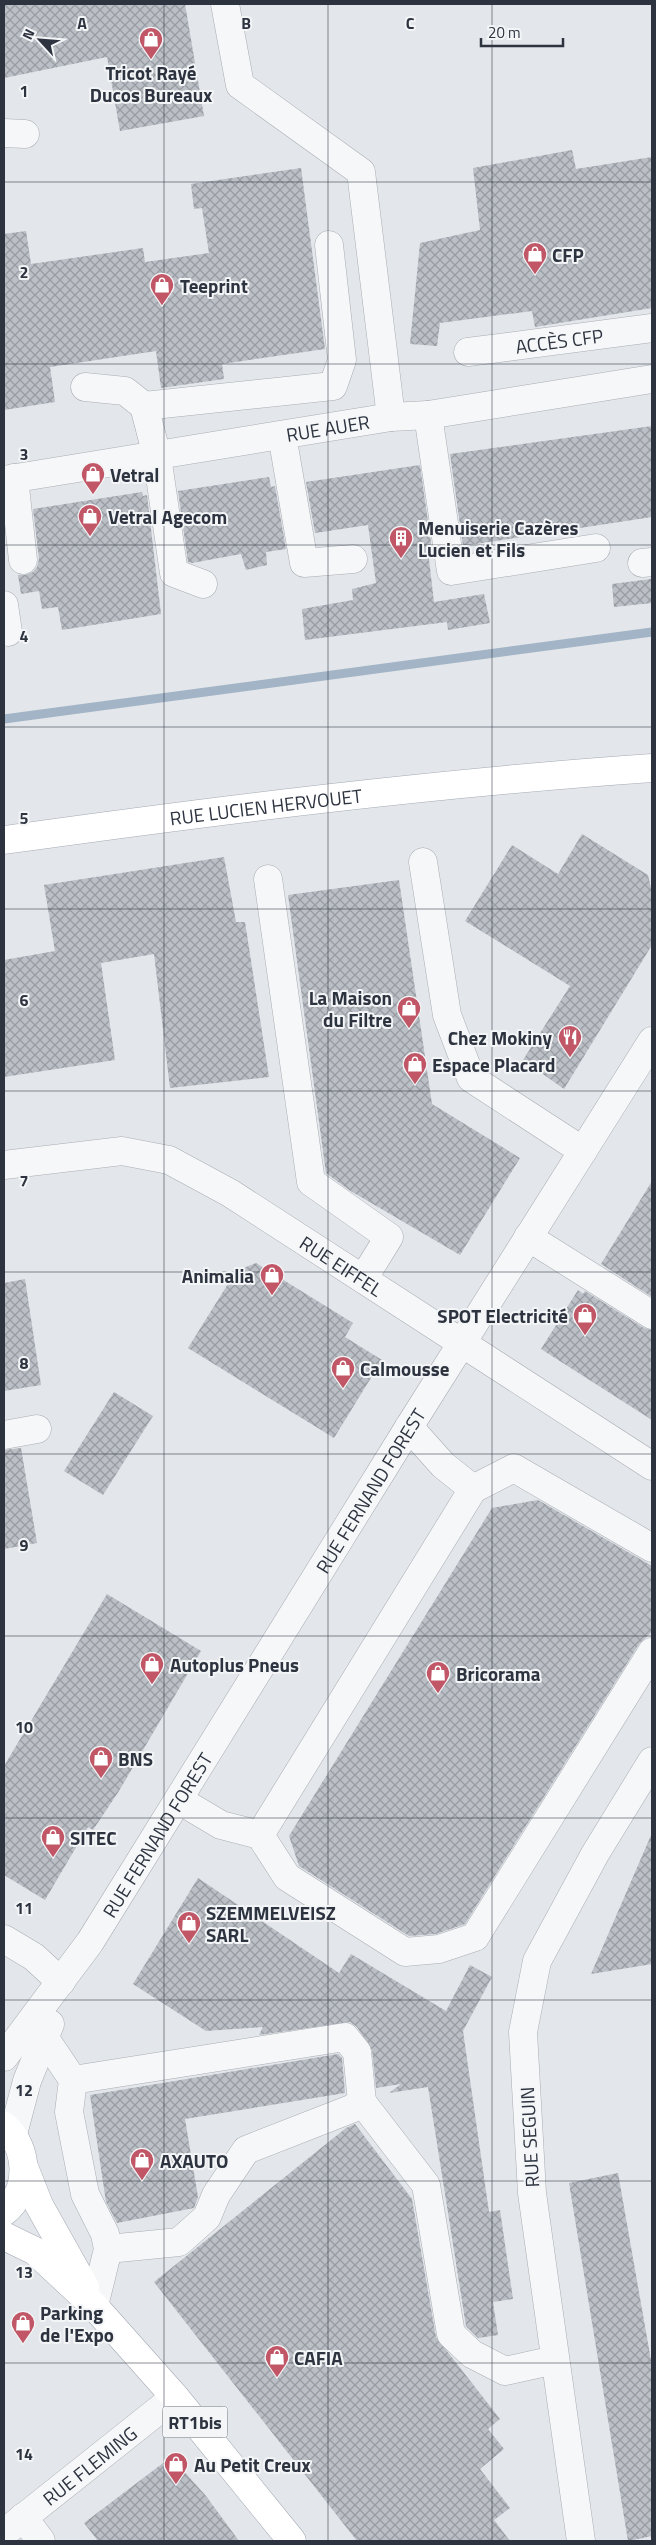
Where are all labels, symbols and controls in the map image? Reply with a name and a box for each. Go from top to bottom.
text: A [77,11,87,35]
text: B [241,11,251,35]
text: C [406,11,415,35]
north arrow [15,15,65,65]
scale bar [481,15,564,47]
text: 20 m [488,21,521,44]
text: N [16,25,39,43]
shop icon: Tricot Rayé Ducos Bureaux [138,26,164,60]
place label: Tricot Rayé Ducos Bureaux [90,58,212,109]
text: 1 [20,79,28,103]
place label: CFP [552,240,584,269]
shop icon: CFP [522,241,548,275]
text: 2 [20,260,28,284]
place label: Teeprint [180,271,248,300]
shop icon: Teeprint [149,272,175,306]
street label: ACCÈS CFP [514,320,605,360]
street label: RUE AUER [284,406,372,448]
text: 3 [20,442,28,466]
place label: Vetral [110,460,159,489]
shop icon: Vetral [80,461,106,495]
place label: Vetral Agecom [108,502,227,531]
shop icon: Vetral Agecom [77,503,103,537]
place label: Menuiserie Cazères Lucien et Fils [418,513,578,564]
building icon: Menuiserie Cazères Lucien et Fils [388,525,414,559]
text: 4 [20,624,29,648]
street label: RUE LUCIEN HERVOUET [168,780,363,832]
text: 5 [20,806,29,830]
place label: La Maison du Filtre [309,983,392,1034]
text: 6 [20,988,29,1012]
shop icon: La Maison du Filtre [396,995,422,1029]
place label: Chez Mokiny [448,1023,552,1052]
restaurant icon: Chez Mokiny [557,1024,583,1058]
place label: Espace Placard [432,1050,556,1079]
shop icon: Espace Placard [402,1051,428,1085]
text: 7 [20,1169,28,1193]
street label: RUE EIFFEL [295,1228,389,1303]
place label: Animalia [182,1261,254,1290]
shop icon: Animalia [259,1262,285,1296]
place label: SPOT Electricité [437,1301,568,1330]
shop icon: SPOT Electricité [572,1302,598,1336]
text: 8 [20,1351,29,1375]
place label: Calmousse [360,1354,450,1383]
shop icon: Calmousse [330,1355,356,1389]
street label: RUE FERNAND FOREST [308,1402,432,1578]
text: 9 [20,1533,29,1557]
place label: Autoplus Pneus [170,1650,299,1679]
shop icon: Autoplus Pneus [139,1651,165,1685]
place label: Bricorama [456,1659,541,1688]
shop icon: Bricorama [425,1660,451,1694]
text: 10 [15,1715,33,1739]
place label: BNS [118,1744,153,1773]
shop icon: BNS [88,1745,114,1779]
street label: RUE FERNAND FOREST [94,1746,219,1923]
place label: SITEC [70,1823,117,1852]
shop icon: SITEC [40,1824,66,1858]
text: 11 [15,1896,33,1920]
place label: SZEMMELVEISZ SARL [206,1898,336,1949]
shop icon: SZEMMELVEISZ SARL [176,1910,202,1944]
text: 12 [15,2078,33,2102]
street label: RUE SEGUIN [512,2086,546,2188]
place label: AXAUTO [160,2146,228,2175]
shop icon: AXAUTO [129,2147,155,2181]
text: 13 [15,2260,33,2284]
place label: Parking de l'Expo [40,2298,114,2349]
shop icon: Parking de l'Expo [10,2310,36,2344]
place label: CAFIA [294,2343,343,2372]
shop icon: CAFIA [264,2344,290,2378]
road number: RT1bis [162,2406,228,2438]
street label: RUE FLEMING [36,2418,143,2512]
text: 14 [15,2442,33,2466]
place label: Au Petit Creux [194,2450,311,2479]
shop icon: Au Petit Creux [163,2451,189,2485]

